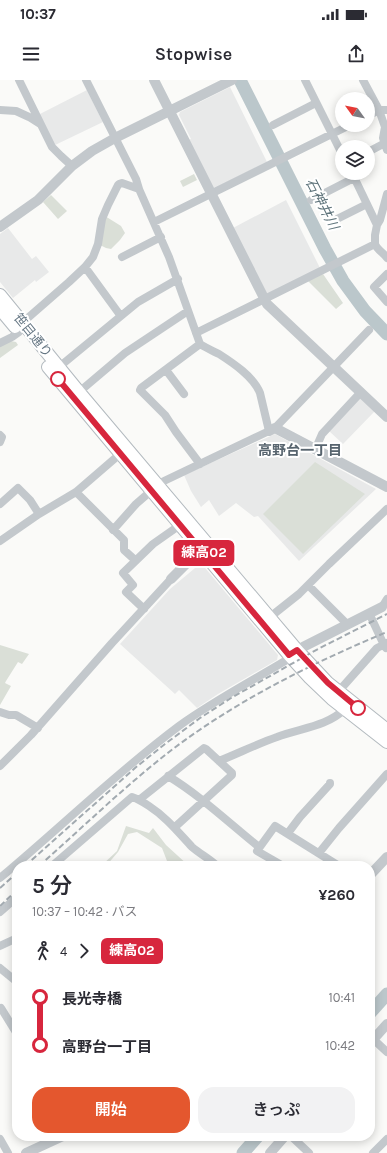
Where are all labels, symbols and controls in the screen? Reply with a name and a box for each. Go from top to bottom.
text: 10:37 [20,5,56,23]
icon: menu [20,43,42,65]
text: Stopwise [155,43,232,65]
icon: share [345,43,367,65]
north arrow [335,92,375,132]
map controls [335,92,375,180]
button: layers [335,140,375,180]
water label: 石神井川 [302,175,343,235]
street label: 笹目通り [11,310,55,360]
unlabelled marker [50,371,66,387]
district label: 高野台一丁目 [258,442,342,459]
line badge: 練高02 [176,540,232,566]
text: 練高02 [181,544,227,561]
unlabelled marker [350,700,366,716]
text: 5 分 [32,873,72,899]
text: ¥260 [319,886,355,904]
text: 10:37 – 10:42 · バス [32,904,137,919]
icon: walk [32,940,54,962]
icon: forward [73,940,95,962]
text: 練高02 [109,942,155,959]
text: 4 [60,944,67,959]
text: 長光寺橋 [62,990,122,1008]
text: 10:41 [328,990,355,1005]
text: 高野台一丁目 [62,1038,152,1056]
text: 10:42 [325,1038,355,1053]
button: 開始 [32,1087,190,1133]
button: きっぷ [198,1087,355,1133]

